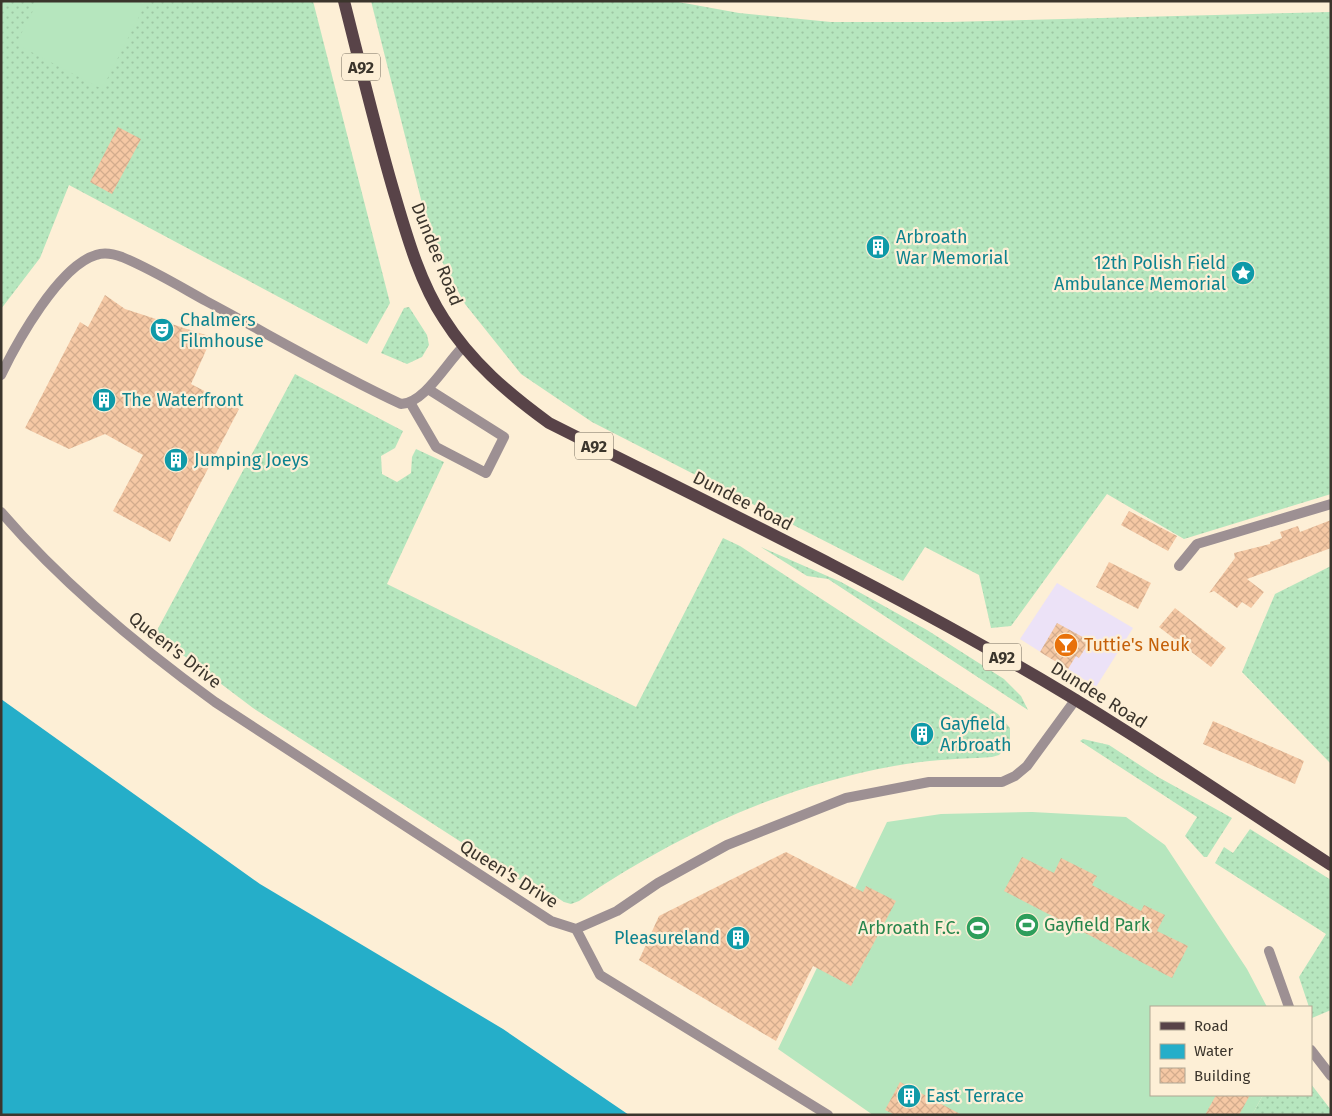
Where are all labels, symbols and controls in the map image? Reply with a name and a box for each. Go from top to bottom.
road number: A92 [342,54,380,80]
street label: Dundee Road [406,199,468,309]
place label: Arbroath War Memorial [896,226,1009,269]
building icon: Arbroath War Memorial [865,234,891,260]
place label: 12th Polish Field Ambulance Memorial [1054,252,1226,295]
place icon: 12th Polish Field Ambulance Memorial [1230,260,1256,286]
place label: Chalmers Filmhouse [180,309,264,352]
theatre icon: Chalmers Filmhouse [149,317,175,343]
building icon: The Waterfront [91,387,117,413]
place label: The Waterfront [122,389,244,411]
road number: A92 [575,432,613,460]
building icon: Jumping Joeys [163,447,189,473]
place label: Jumping Joeys [194,449,309,471]
street label: Dundee Road [689,466,797,536]
street label: Queen's Drive [124,607,226,693]
bar icon: Tuttie's Neuk [1053,632,1079,658]
place label: Tuttie's Neuk [1084,634,1190,656]
road number: A92 [983,644,1021,670]
street label: Dundee Road [1047,657,1151,733]
place label: Gayfield Arbroath [940,713,1012,756]
building icon: Gayfield Arbroath [909,721,935,747]
street label: Queen's Drive [456,835,562,913]
sports icon: Gayfield Park [1014,912,1040,938]
place label: Gayfield Park [1044,914,1151,936]
sports icon: Arbroath F.C. [965,915,991,941]
place label: Arbroath F.C. [858,917,960,939]
building icon: Pleasureland [725,925,751,951]
place label: Pleasureland [614,927,720,949]
legend [1150,1006,1312,1096]
text: Road [1194,1017,1229,1035]
text: Water [1194,1042,1233,1060]
text: Building [1194,1067,1250,1085]
building icon: East Terrace [896,1083,922,1109]
place label: East Terrace [926,1085,1024,1107]

